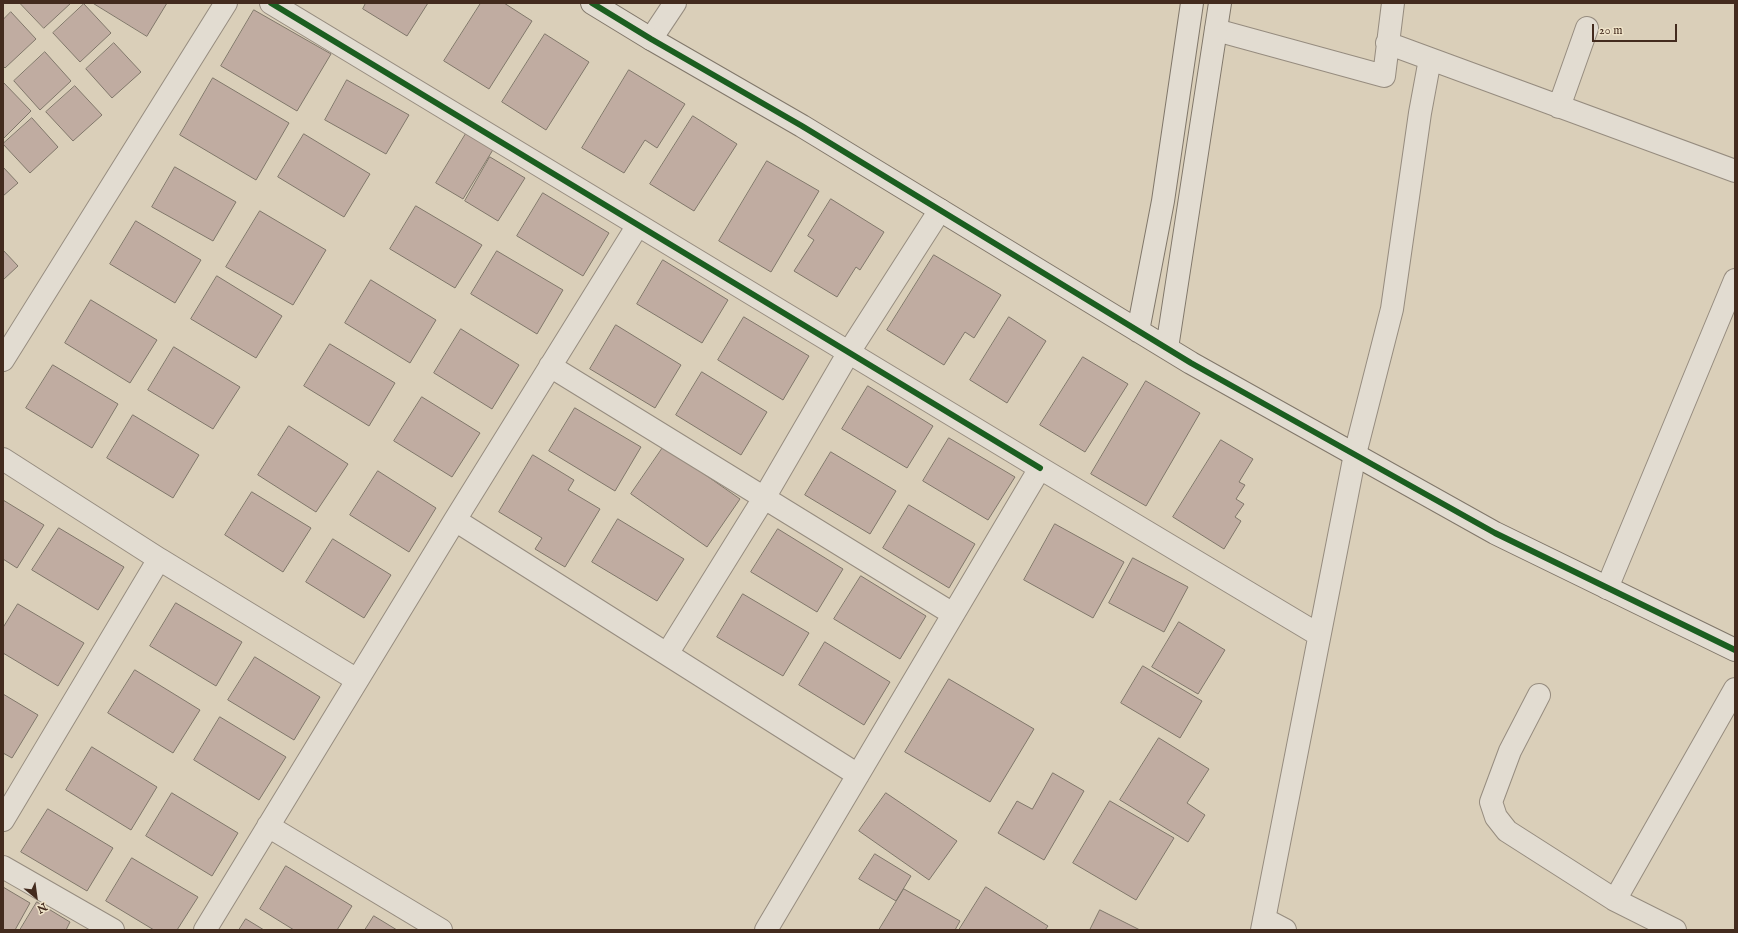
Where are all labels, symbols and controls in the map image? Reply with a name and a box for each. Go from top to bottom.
scale bar [1594,16,1679,42]
text: 20 m [1599,23,1622,38]
north arrow [16,877,56,917]
text: N [34,899,49,916]

